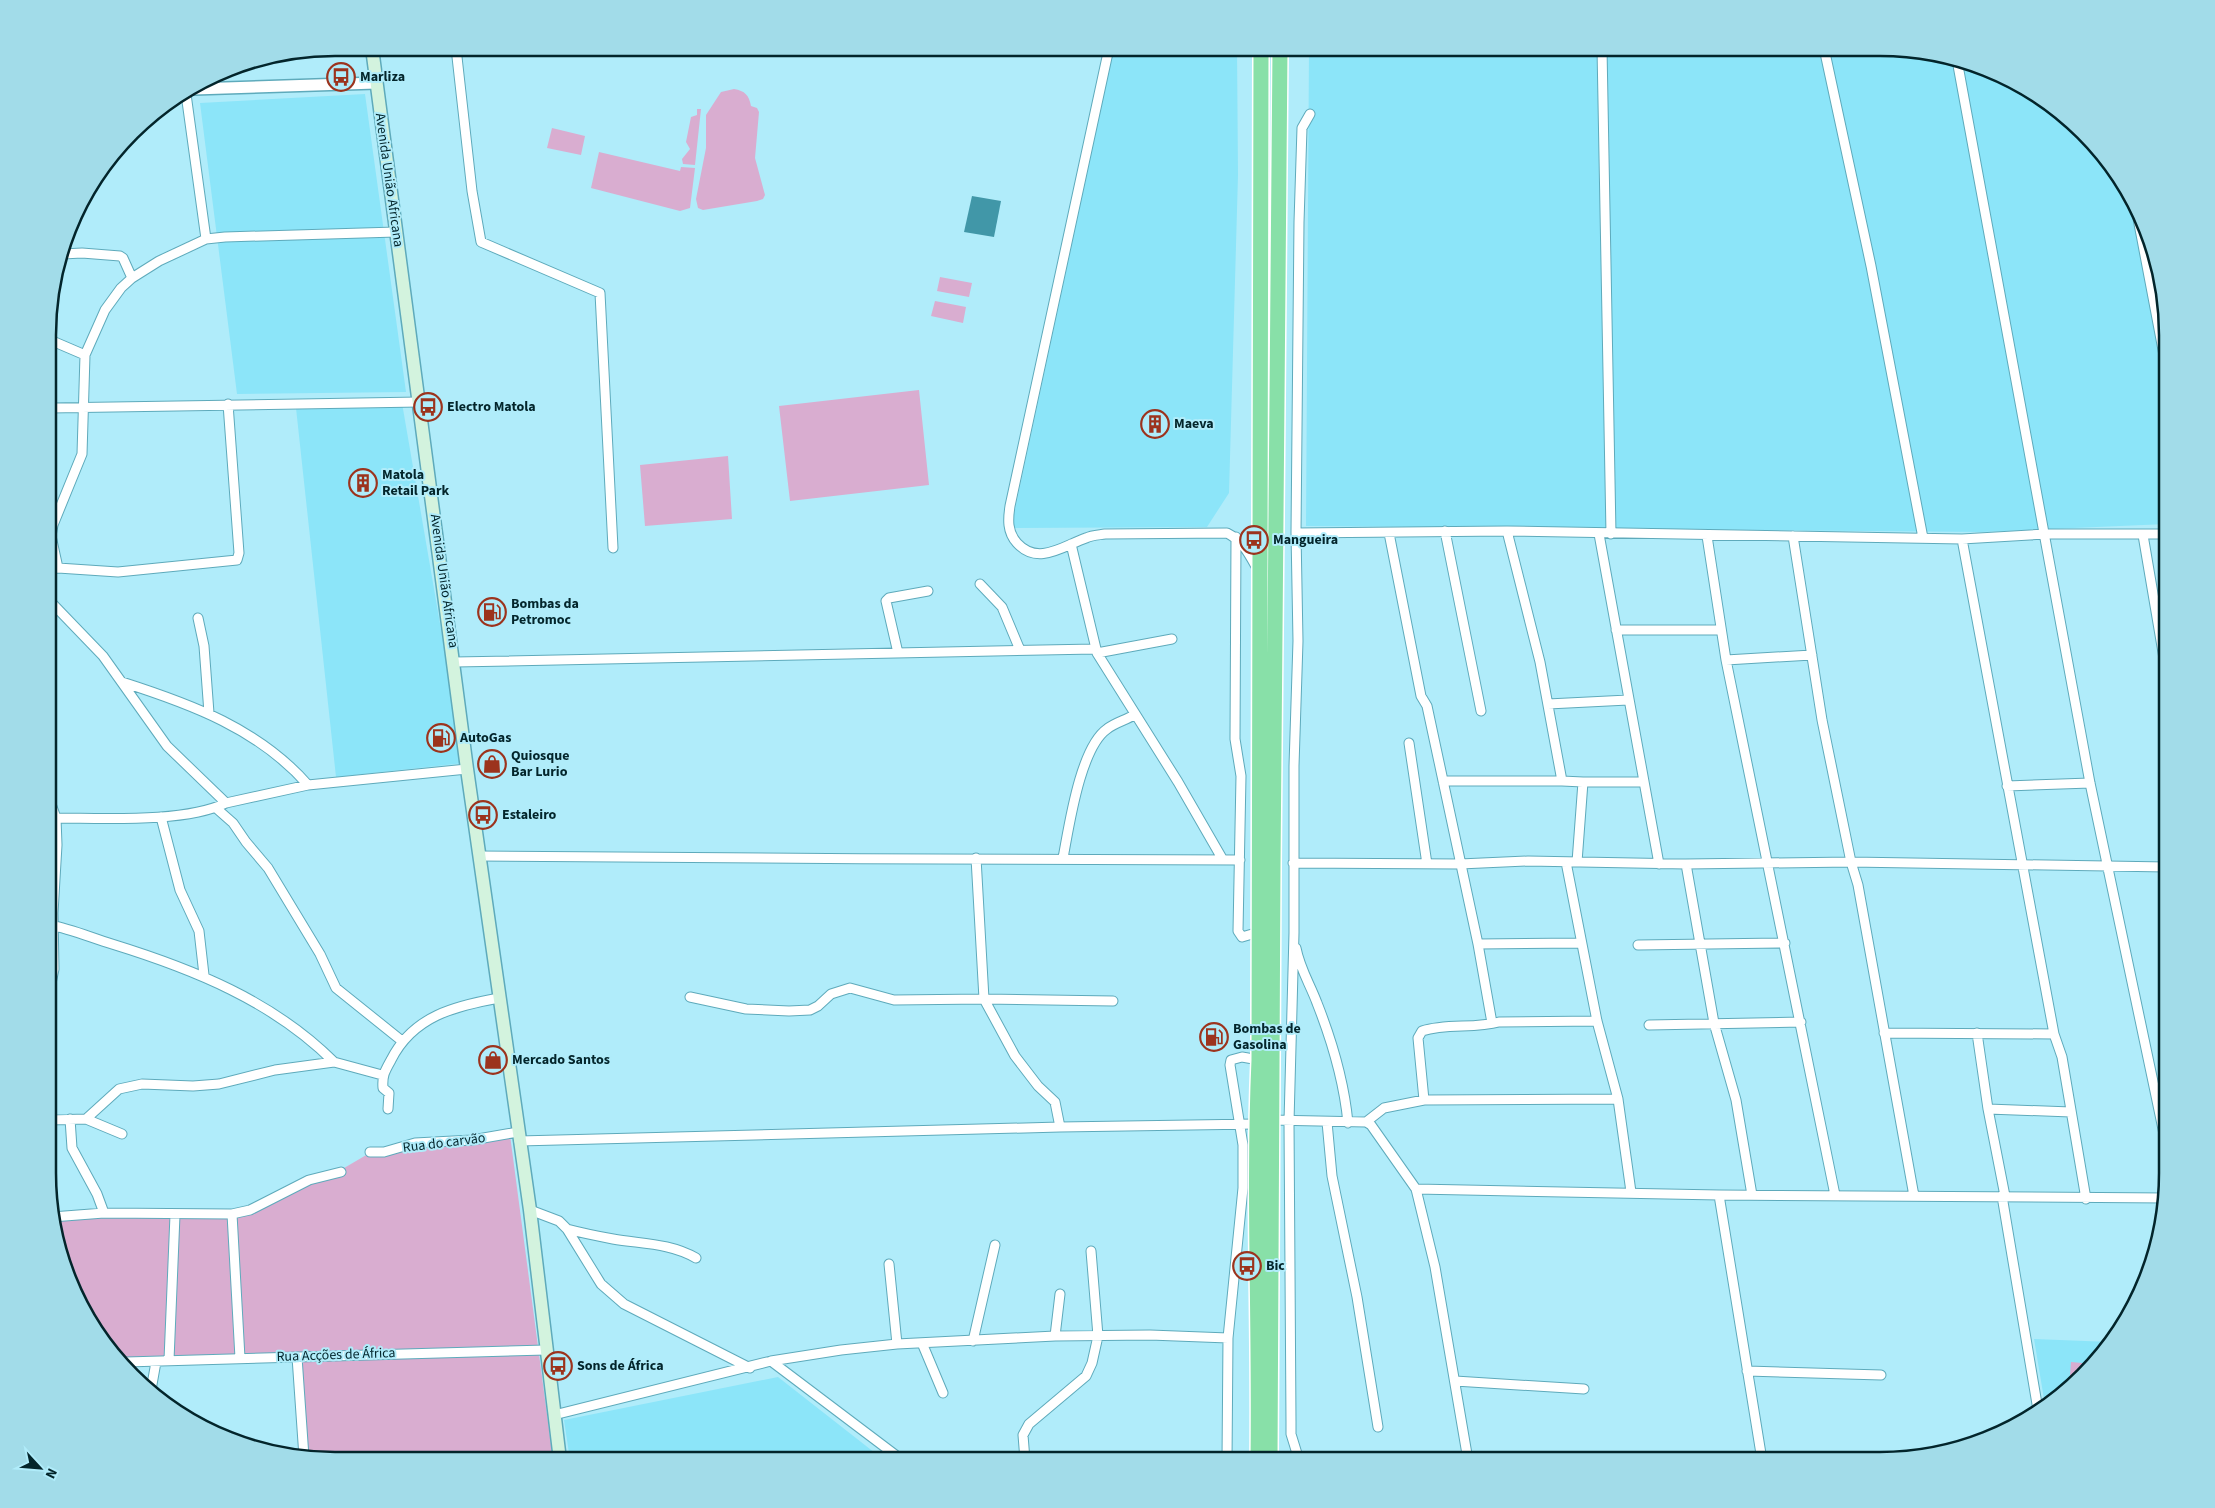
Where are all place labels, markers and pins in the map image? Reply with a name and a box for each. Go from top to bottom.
bus stop icon: Marliza [326,62,356,92]
place label: Marliza [360,67,405,87]
bus stop icon: Electro Matola [413,392,443,422]
place label: Electro Matola [447,397,536,417]
building icon: Maeva [1140,409,1170,439]
place label: Maeva [1174,414,1214,434]
place label: Matola Retail Park [382,465,450,501]
building icon: Matola Retail Park [348,468,378,498]
bus stop icon: Mangueira [1239,525,1269,555]
place label: Mangueira [1273,530,1338,550]
place label: Bombas da Petromoc [511,594,579,630]
fuel station icon: Bombas da Petromoc [477,597,507,627]
fuel station icon: AutoGas [426,723,456,753]
place label: AutoGas [459,728,511,748]
place label: Quiosque Bar Lurio [511,746,570,782]
shop icon: Quiosque Bar Lurio [477,749,507,779]
bus stop icon: Estaleiro [468,800,498,830]
place label: Estaleiro [502,805,557,825]
place label: Bombas de Gasolina [1233,1019,1301,1055]
fuel station icon: Bombas de Gasolina [1199,1022,1229,1052]
shop icon: Mercado Santos [478,1045,508,1075]
place label: Mercado Santos [512,1050,610,1070]
bus stop icon: Bic [1232,1251,1262,1281]
place label: Bic [1266,1256,1285,1276]
bus stop icon: Sons de África [543,1351,573,1381]
place label: Sons de África [577,1356,664,1376]

